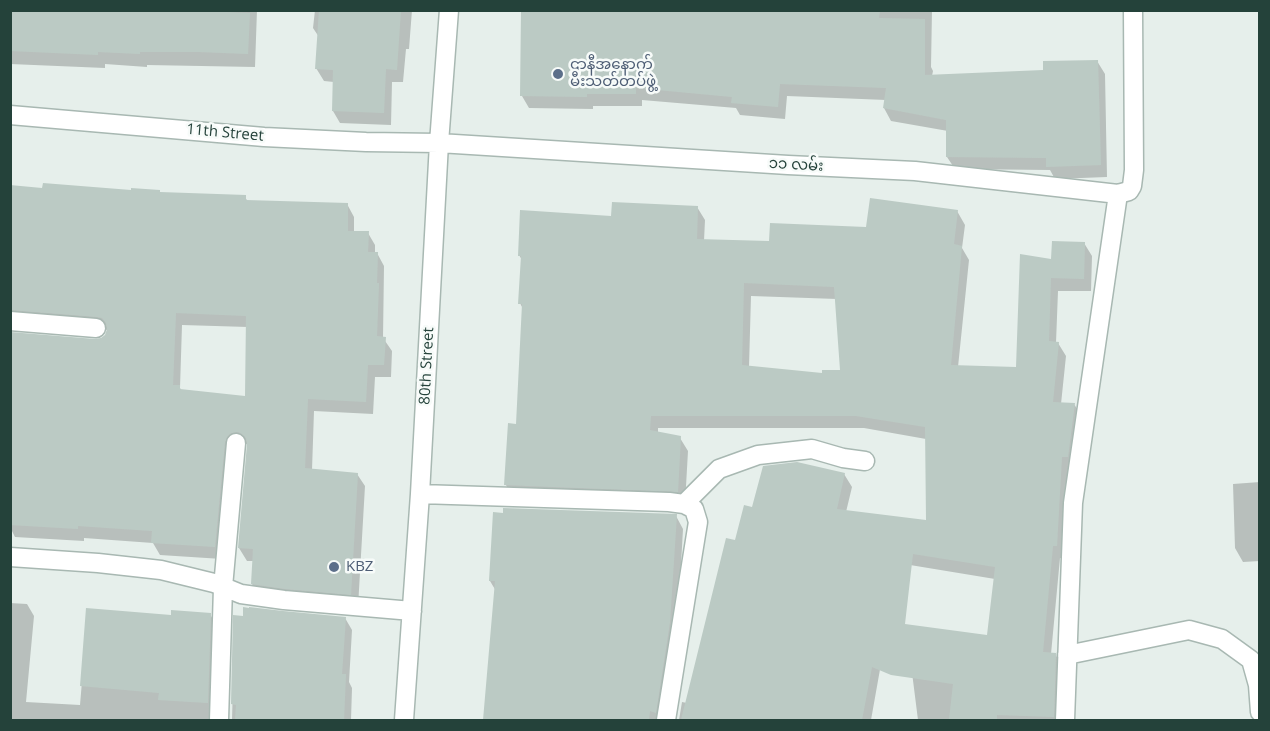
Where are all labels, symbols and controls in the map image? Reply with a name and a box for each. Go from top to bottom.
place label: ဌာနီအနောက် မီးသတ်တပ်ဖွဲ့ [570,56,656,91]
marker: ဌာနီအနောက် မီးသတ်တပ်ဖွဲ့ [551,67,565,81]
street label: 11th Street [186,121,264,145]
street label: ၁၁ လမ်း [768,155,824,175]
street label: 80th Street [416,327,438,405]
place label: KBZ [346,558,373,576]
marker: KBZ [327,560,341,574]

